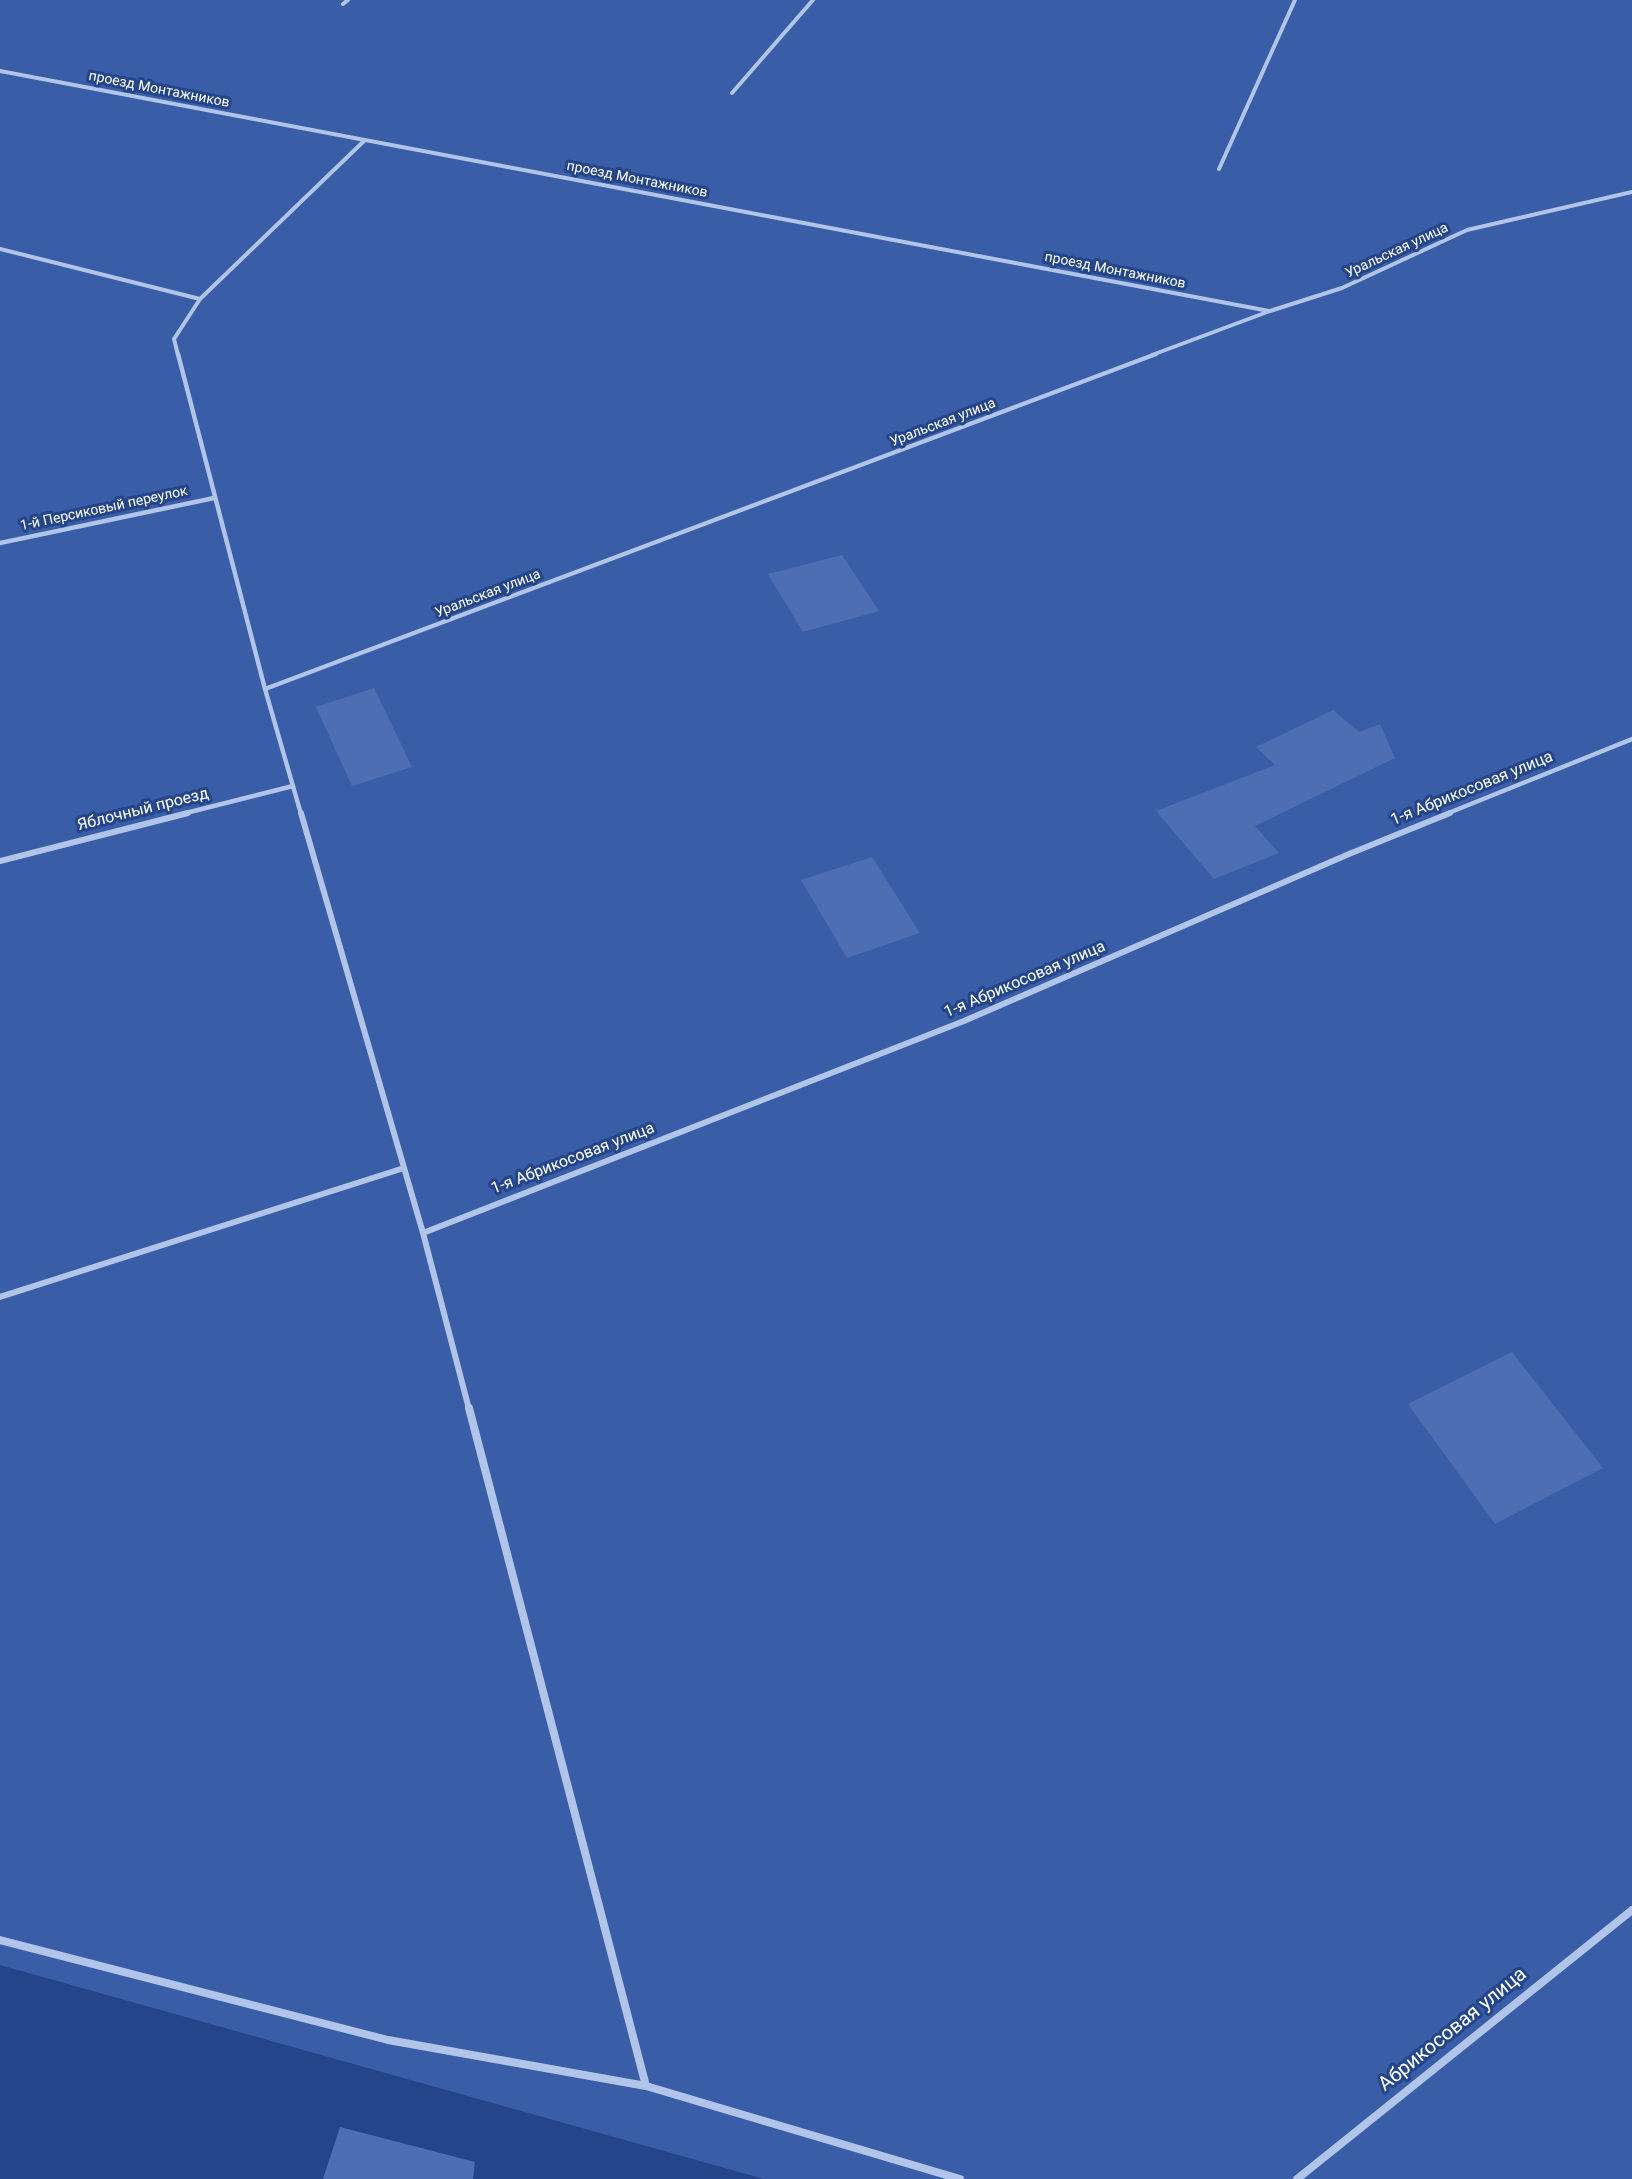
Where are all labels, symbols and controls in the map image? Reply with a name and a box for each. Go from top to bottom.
street label: проезд Монтажников [87,68,231,112]
street label: проезд Монтажников [565,158,709,202]
street label: Уральская улица [1343,220,1451,282]
street label: проезд Монтажников [1043,249,1187,293]
street label: Уральская улица [888,395,998,451]
street label: 1-й Персиковый переулок [19,483,189,535]
street label: Уральская улица [433,566,543,622]
street label: 1-я Абрикосовая улица [1388,748,1556,830]
street label: Яблочный проезд [75,784,211,836]
street label: 1-я Абрикосовая улица [942,937,1108,1023]
street label: 1-я Абрикосовая улица [489,1119,657,1199]
street label: Абрикосовая улица [1374,1963,1532,2097]

